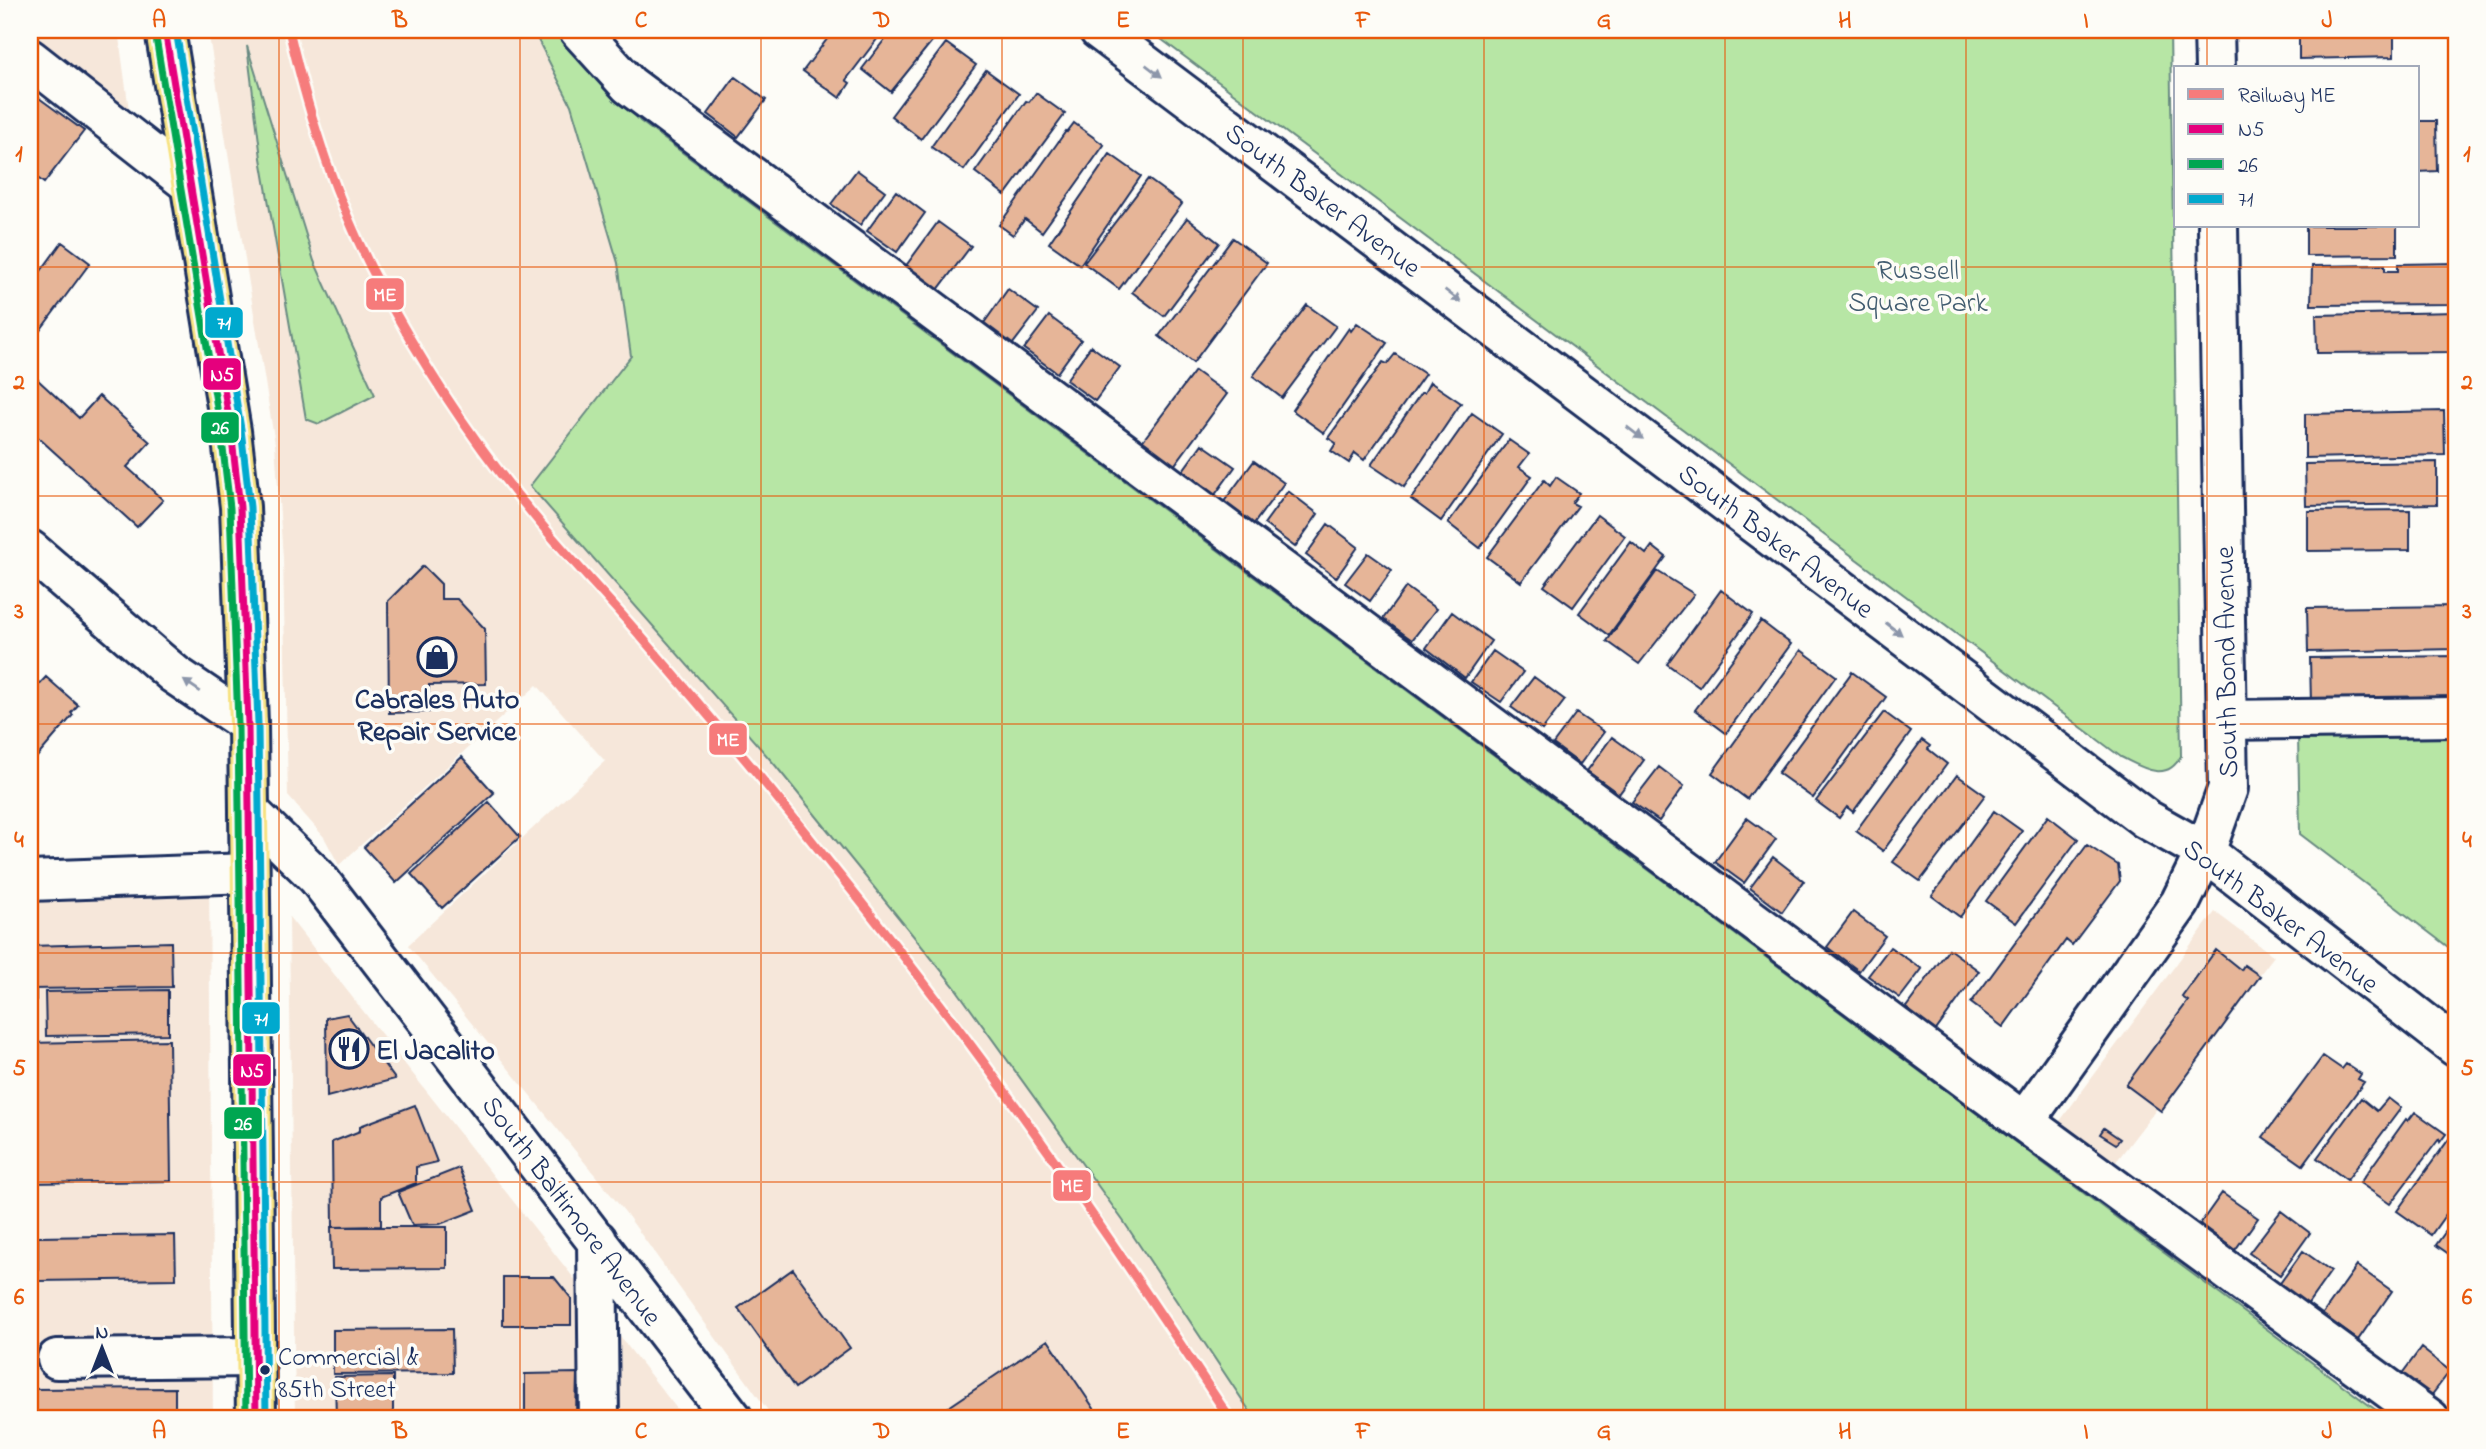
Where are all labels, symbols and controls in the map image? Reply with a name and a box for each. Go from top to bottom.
text: A [152,5,166,38]
text: B [391,5,408,38]
text: C [635,5,648,38]
text: D [873,5,890,38]
text: E [1116,5,1130,38]
text: F [1355,5,1371,38]
text: G [1597,5,1611,38]
text: H [1838,5,1852,38]
text: I [2083,5,2089,38]
text: J [2321,5,2333,38]
one-way arrow [1145,63,1163,77]
legend [2174,66,2420,228]
text: Railway ME [2238,82,2336,114]
street label: South Baker Avenue [1215,114,1429,290]
text: N5 [2238,116,2264,146]
text: 1 [15,139,23,172]
text: 1 [2463,139,2471,172]
text: 26 [2238,152,2258,182]
text: 71 [2238,186,2254,216]
park label: Russell Square Park [1848,252,1988,325]
line badge: ME [365,277,405,311]
text: ME [373,283,397,310]
one-way arrow [1444,289,1462,303]
line badge: 71 [204,306,244,339]
text: 71 [217,311,231,338]
line badge: N5 [202,357,242,391]
text: N5 [210,363,234,390]
text: 2 [12,367,25,400]
text: 2 [2460,367,2473,400]
line badge: 26 [200,411,240,444]
text: 26 [210,416,230,443]
one-way arrow [1625,426,1643,441]
street label: South Baker Avenue [1668,455,1882,631]
street label: South Bond Avenue [2206,545,2251,778]
text: 3 [13,596,24,629]
text: 3 [2461,596,2472,629]
one-way arrow [1885,622,1903,637]
shop icon: Cabrales Auto Repair Service [416,636,458,678]
one-way arrow [183,679,201,693]
place label: Cabrales Auto Repair Service [355,681,519,754]
line badge: ME [708,722,748,756]
text: ME [716,728,740,755]
text: 4 [14,825,24,858]
text: 4 [2462,825,2472,858]
street label: South Baker Avenue [2173,830,2387,1006]
line badge: 71 [241,1001,281,1035]
text: 71 [254,1007,268,1034]
restaurant icon: El Jacalito [328,1028,370,1070]
place label: El Jacalito [376,1032,495,1073]
text: 5 [12,1053,26,1086]
line badge: N5 [232,1053,272,1087]
text: 5 [2460,1053,2474,1086]
text: N5 [240,1059,264,1086]
street label: South Baltimore Avenue [470,1088,671,1336]
line badge: 26 [223,1106,263,1140]
text: 26 [233,1112,253,1139]
line badge: ME [1052,1169,1092,1202]
text: ME [1060,1174,1084,1201]
text: 6 [14,1282,25,1315]
text: 6 [2462,1282,2473,1315]
north arrow [66,1312,136,1382]
text: N [96,1320,109,1347]
place label: Commercial & 85th Street [278,1340,419,1410]
marker: Commercial & 85th Street [258,1363,272,1377]
text: A [152,1416,166,1449]
text: B [391,1416,408,1449]
text: C [635,1416,648,1449]
text: D [873,1416,890,1449]
text: E [1116,1416,1130,1449]
text: F [1355,1416,1371,1449]
text: G [1597,1416,1611,1449]
text: H [1838,1416,1852,1449]
text: I [2083,1416,2089,1449]
text: J [2321,1416,2333,1449]

